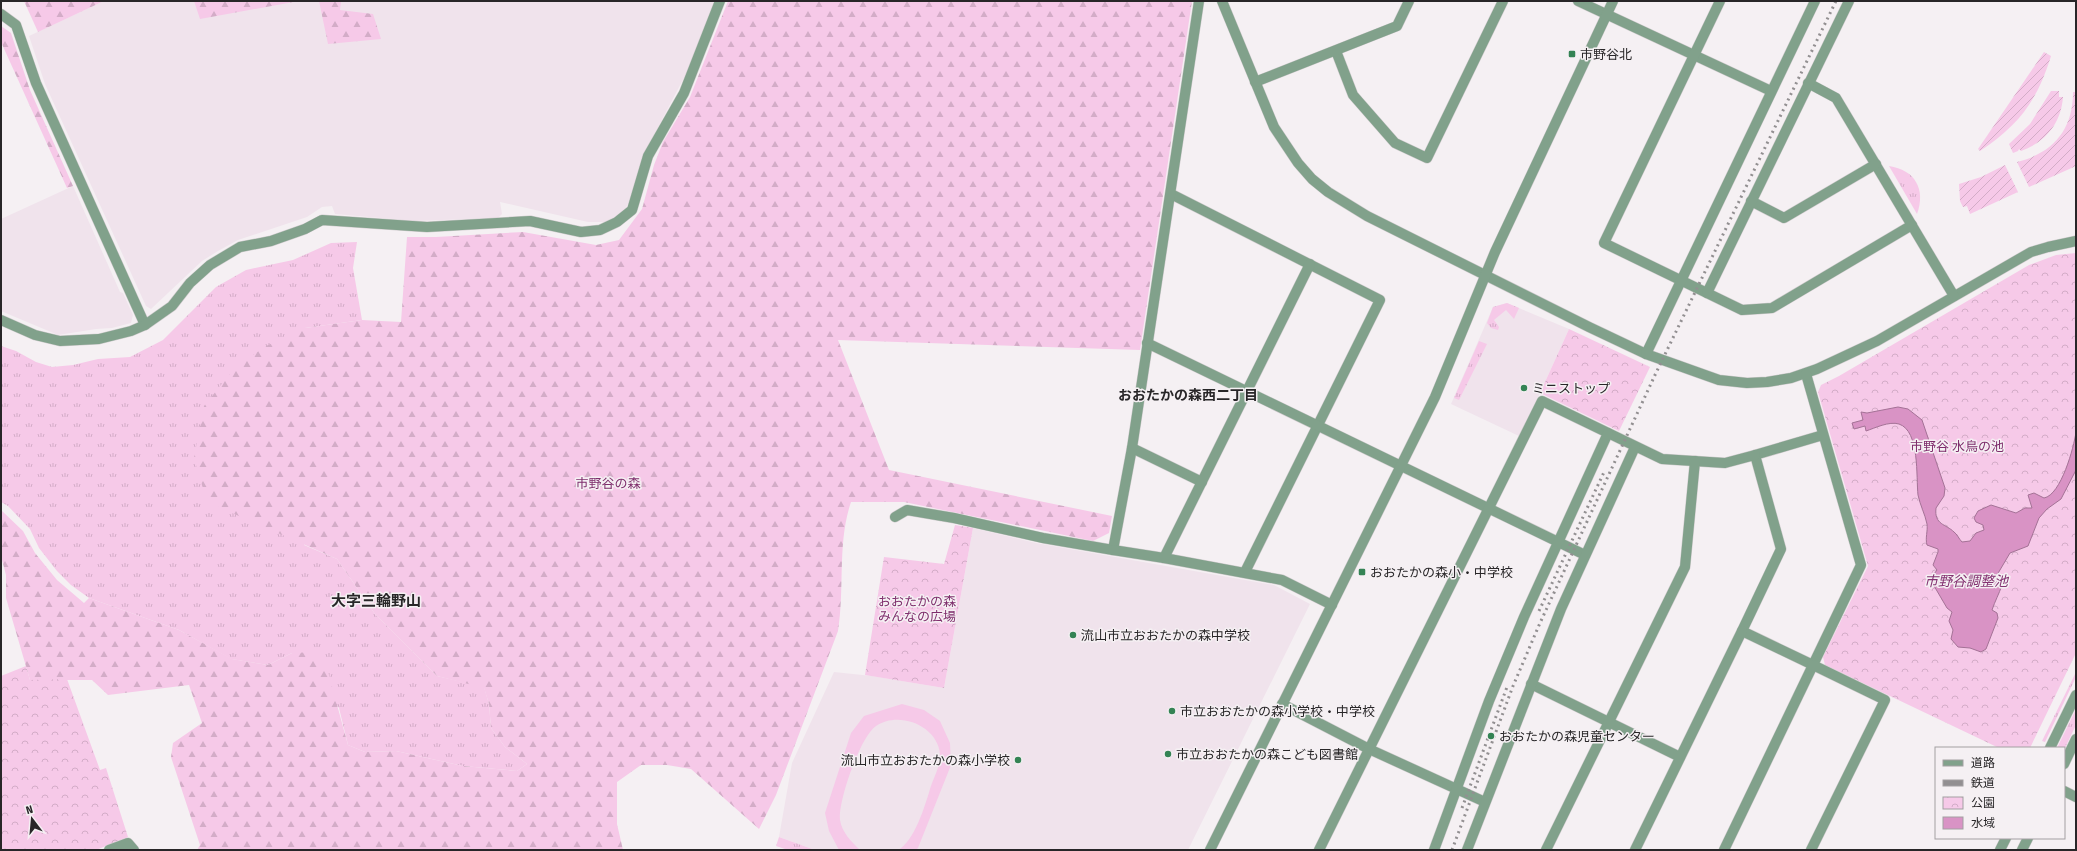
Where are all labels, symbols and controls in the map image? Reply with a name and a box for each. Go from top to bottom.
place label: 市野谷北 [1580,47,1632,62]
marker: 市野谷北 [1567,49,1577,59]
place label: ミニストップ [1532,381,1610,396]
marker: ミニストップ [1519,383,1529,393]
district label: おおたかの森西二丁目 [1118,387,1258,404]
park label: 市野谷 水鳥の池 [1910,439,2004,454]
park label: 市野谷の森 [575,476,641,491]
place label: おおたかの森小・中学校 [1370,565,1513,580]
marker: おおたかの森小・中学校 [1357,567,1367,577]
water label: 市野谷調整池 [1924,573,2010,590]
district label: 大字三輪野山 [331,592,421,610]
park label: おおたかの森 みんなの広場 [878,594,956,624]
place label: 流山市立おおたかの森中学校 [1081,628,1250,643]
marker: 流山市立おおたかの森中学校 [1068,630,1078,640]
place label: 市立おおたかの森小学校・中学校 [1180,704,1375,719]
marker: 市立おおたかの森小学校・中学校 [1167,706,1177,716]
place label: おおたかの森児童センター [1499,729,1655,744]
marker: おおたかの森児童センター [1486,731,1496,741]
place label: 市立おおたかの森こども図書館 [1176,747,1358,762]
legend [1935,747,2065,839]
marker: 市立おおたかの森こども図書館 [1163,749,1173,759]
place label: 流山市立おおたかの森小学校 [841,753,1010,768]
marker: 流山市立おおたかの森小学校 [1013,755,1023,765]
text: 道路 [1971,756,1995,770]
text: 鉄道 [1971,776,1995,790]
text: 公園 [1971,796,1995,810]
north arrow [12,799,52,839]
text: N [24,803,34,817]
text: 水域 [1971,816,1995,830]

